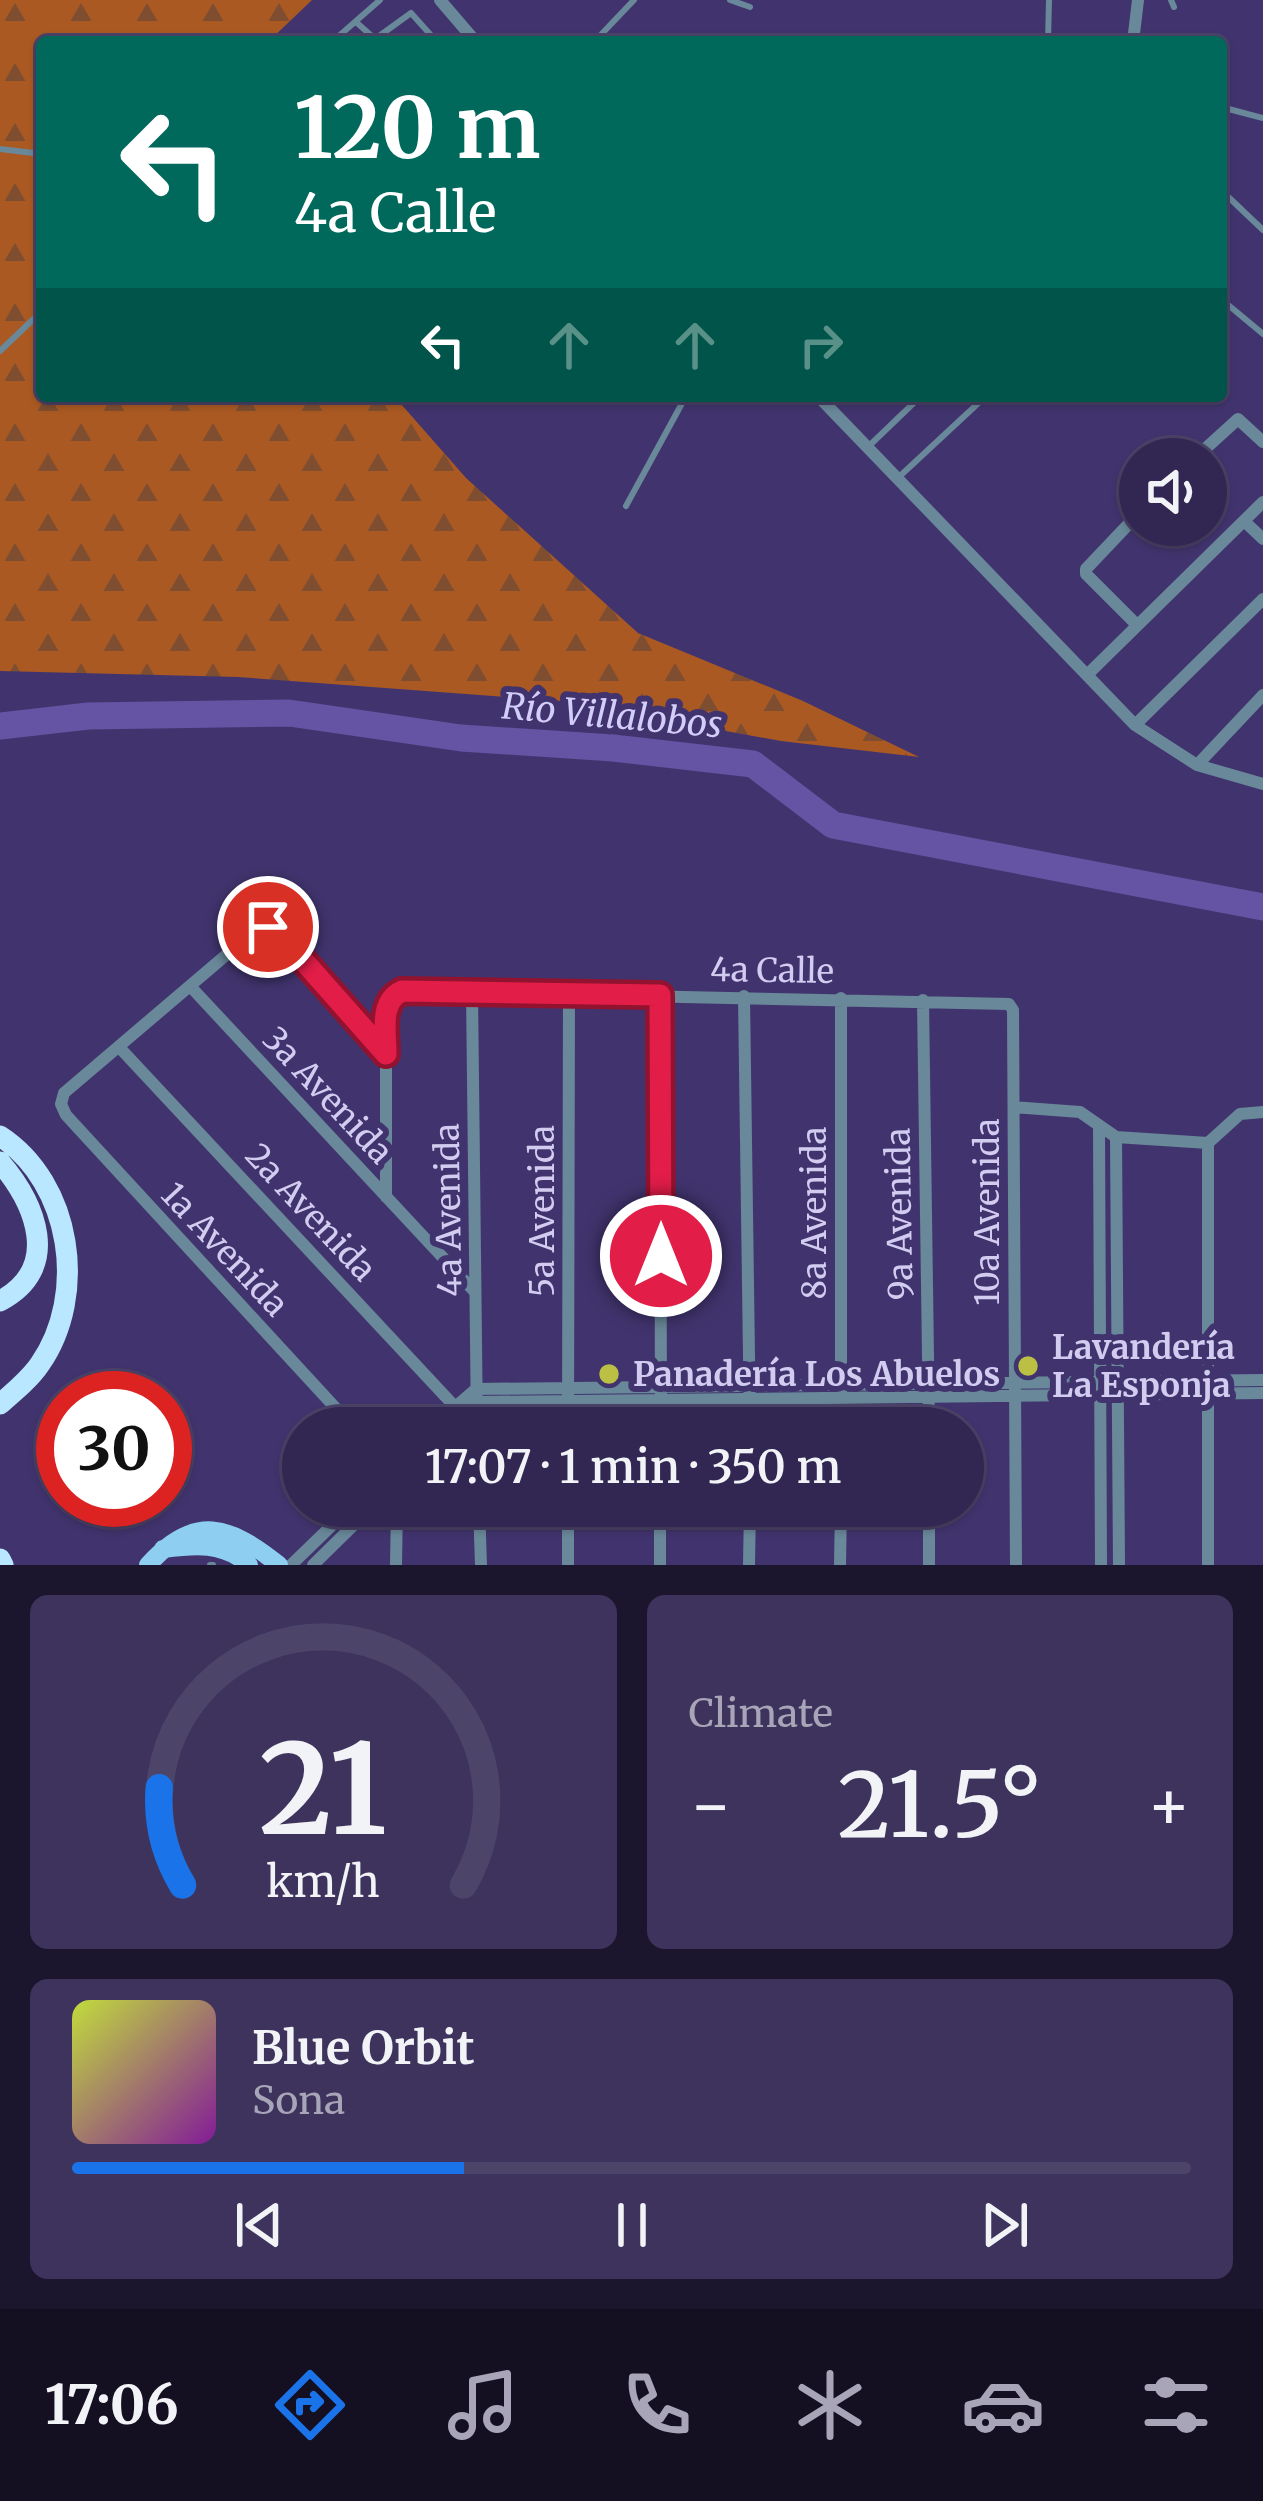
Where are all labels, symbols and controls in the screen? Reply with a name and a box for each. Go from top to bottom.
text: 120 m [294,75,541,181]
icon: left [96,84,252,240]
text: 4a Calle [294,179,496,247]
icon: left [410,312,476,378]
icon: ahead [536,312,602,378]
icon: ahead [662,312,728,378]
icon: right [788,312,854,378]
map controls [1119,438,1227,546]
button: sound [1119,438,1227,546]
water label: Río Villalobos [500,683,724,748]
pin [217,876,319,978]
icon: arrive [235,894,301,960]
street label: 4a Calle [710,949,834,992]
street label: 3a Avenida [254,1019,401,1172]
street label: 10a Avenida [967,1118,1008,1306]
street label: 4a Avenida [426,1123,471,1297]
street label: 5a Avenida [522,1125,563,1297]
street label: 8a Avenida [794,1127,835,1299]
street label: 9a Avenida [877,1127,922,1301]
street label: 2a Avenida [237,1135,384,1289]
street label: 1a Avenida [152,1174,297,1325]
position arrow [598,1193,724,1319]
place label: Lavandería La Esponja [1052,1327,1235,1406]
marker: Lavandería La Esponja [1015,1353,1041,1379]
place label: Panadería Los Abuelos [633,1354,1000,1395]
marker: Panadería Los Abuelos [596,1361,622,1387]
speed limit sign: 30 [36,1371,192,1527]
text: 17:07 · 1 min · 350 m [425,1439,841,1495]
text: Climate [689,1689,833,1738]
text: 21 [259,1711,387,1868]
text: 21.5° [838,1748,1042,1862]
text: − [689,1764,733,1847]
text: + [1147,1764,1191,1847]
text: km/h [266,1855,380,1909]
text: Blue Orbit [252,2020,475,2076]
text: Sona [252,2076,345,2125]
icon: previous [226,2192,292,2258]
icon: pause [599,2192,665,2258]
icon: next [972,2192,1038,2258]
icon: directions [268,2363,352,2447]
icon: music [441,2363,525,2447]
icon: phone [615,2363,699,2447]
icon: climate [788,2363,872,2447]
icon: car [961,2363,1045,2447]
icon: filters [1134,2363,1218,2447]
text: 17:06 [45,2371,179,2439]

